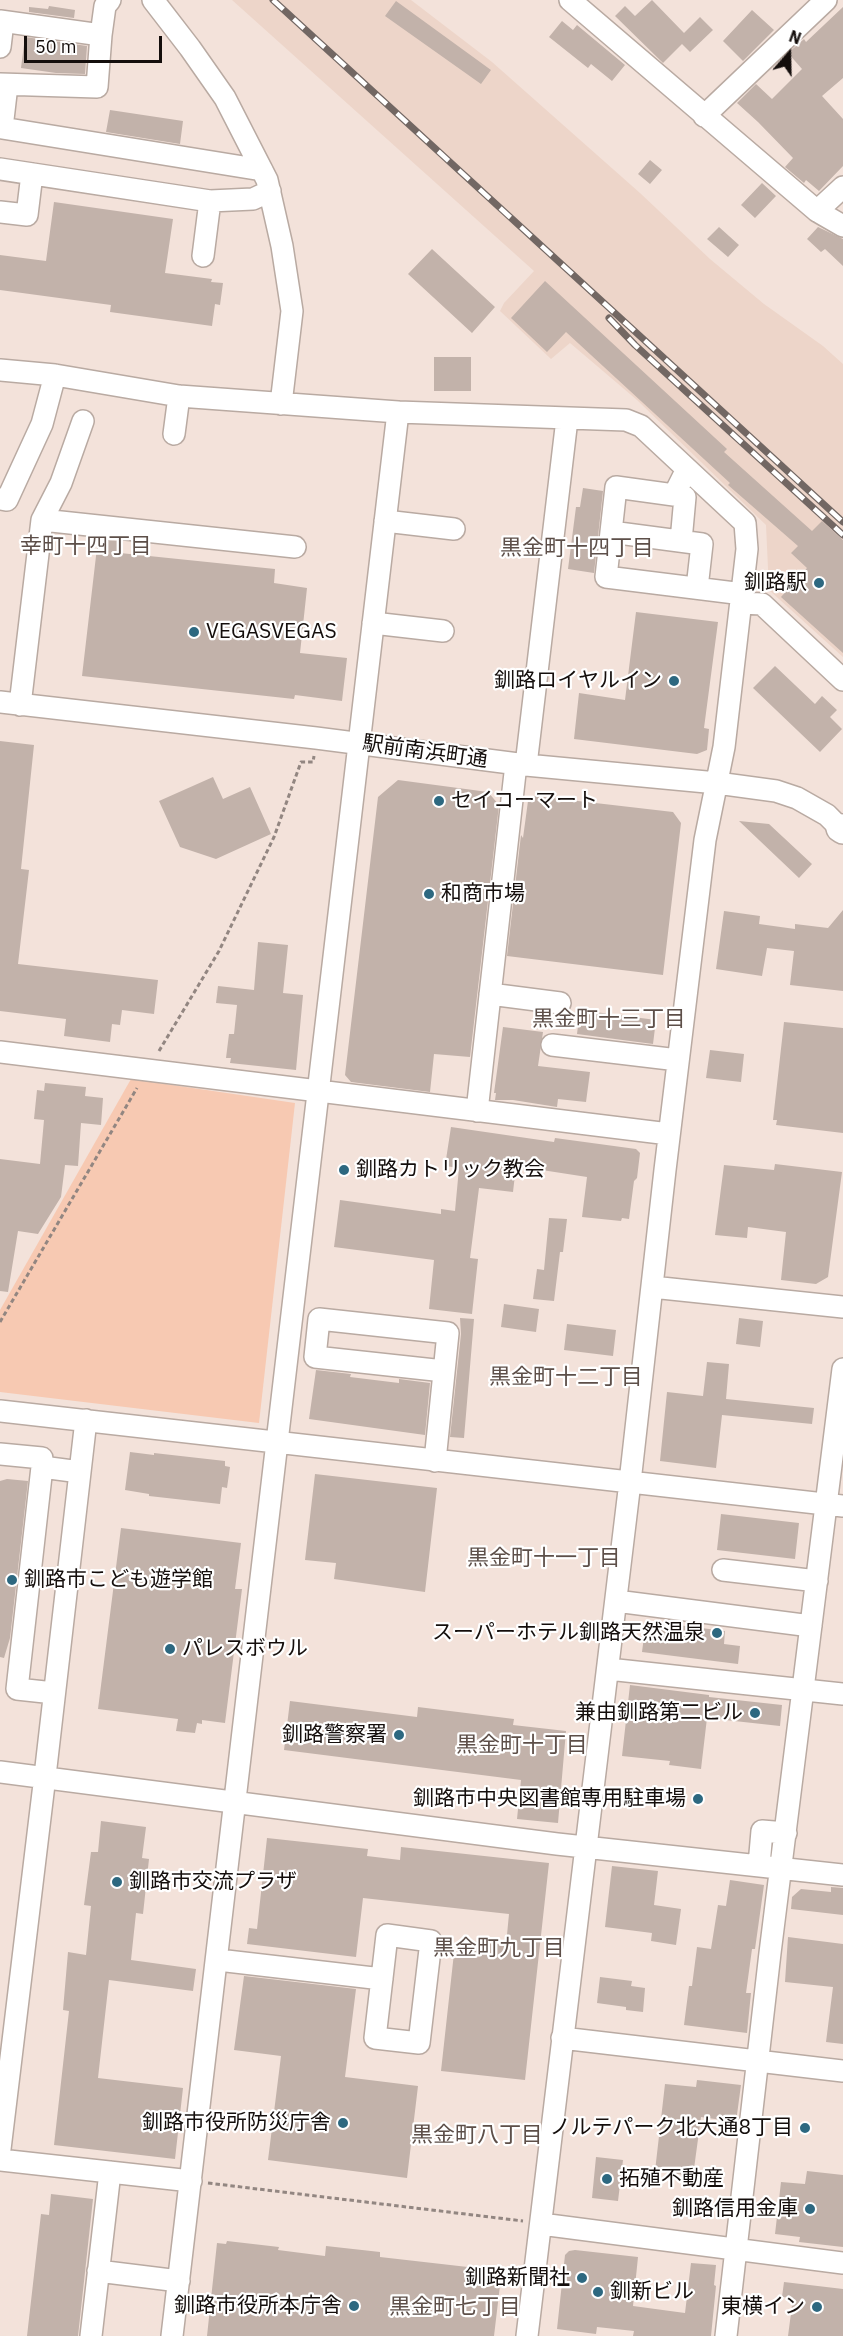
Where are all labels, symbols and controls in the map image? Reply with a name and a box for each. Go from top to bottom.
scale bar [27,24,165,62]
north arrow [759,24,819,84]
text: N [786,26,804,48]
text: 50 m [35,35,77,58]
district label: 幸町十四丁目 [20,534,152,560]
district label: 黒金町十四丁目 [500,536,654,562]
place label: 釧路駅 [744,570,807,596]
marker: 釧路駅 [812,576,826,590]
place label: VEGASVEGAS [206,619,337,645]
marker: VEGASVEGAS [187,625,201,639]
place label: 釧路ロイヤルイン [494,668,662,694]
marker: 釧路ロイヤルイン [667,674,681,688]
street label: 駅前南浜町通 [361,731,489,773]
place label: セイコーマート [451,788,598,814]
marker: セイコーマート [432,794,446,808]
place label: 和商市場 [441,881,525,907]
marker: 和商市場 [422,887,436,901]
district label: 黒金町十三丁目 [532,1007,686,1033]
place label: 釧路カトリック教会 [356,1157,545,1183]
marker: 釧路カトリック教会 [337,1163,351,1177]
district label: 黒金町十二丁目 [489,1365,643,1391]
district label: 黒金町十一丁目 [467,1546,621,1572]
place label: 釧路市こども遊学館 [24,1567,213,1593]
marker: 釧路市こども遊学館 [5,1573,19,1587]
place label: スーパーホテル釧路天然温泉 [432,1620,705,1646]
marker: スーパーホテル釧路天然温泉 [710,1626,724,1640]
place label: パレスボウル [182,1636,308,1662]
marker: パレスボウル [163,1642,177,1656]
place label: 兼由釧路第二ビル [575,1700,743,1726]
marker: 兼由釧路第二ビル [748,1706,762,1720]
place label: 釧路警察署 [282,1722,387,1748]
marker: 釧路警察署 [392,1728,406,1742]
district label: 黒金町十丁目 [456,1733,588,1759]
place label: 釧路市中央図書館専用駐車場 [413,1786,686,1812]
marker: 釧路市中央図書館専用駐車場 [691,1792,705,1806]
place label: 釧路市交流プラザ [129,1869,297,1895]
marker: 釧路市交流プラザ [110,1875,124,1889]
district label: 黒金町九丁目 [433,1936,565,1962]
place label: 釧路市役所防災庁舎 [142,2110,331,2136]
place label: ノルテパーク北大通8丁目 [549,2115,793,2141]
marker: 釧路市役所防災庁舎 [336,2116,350,2130]
marker: ノルテパーク北大通8丁目 [798,2121,812,2135]
district label: 黒金町八丁目 [411,2123,543,2149]
place label: 拓殖不動産 [619,2166,724,2192]
marker: 拓殖不動産 [600,2172,614,2186]
place label: 釧路信用金庫 [672,2196,798,2222]
marker: 釧路信用金庫 [803,2202,817,2216]
place label: 釧路新聞社 [465,2265,570,2291]
marker: 釧路新聞社 [575,2271,589,2285]
place label: 釧新ビル [610,2279,694,2305]
marker: 釧新ビル [591,2285,605,2299]
place label: 釧路市役所本庁舎 [174,2293,342,2319]
place label: 東横イン [721,2294,805,2320]
district label: 黒金町七丁目 [389,2295,521,2321]
marker: 釧路市役所本庁舎 [347,2299,361,2313]
marker: 東横イン [810,2300,824,2314]

